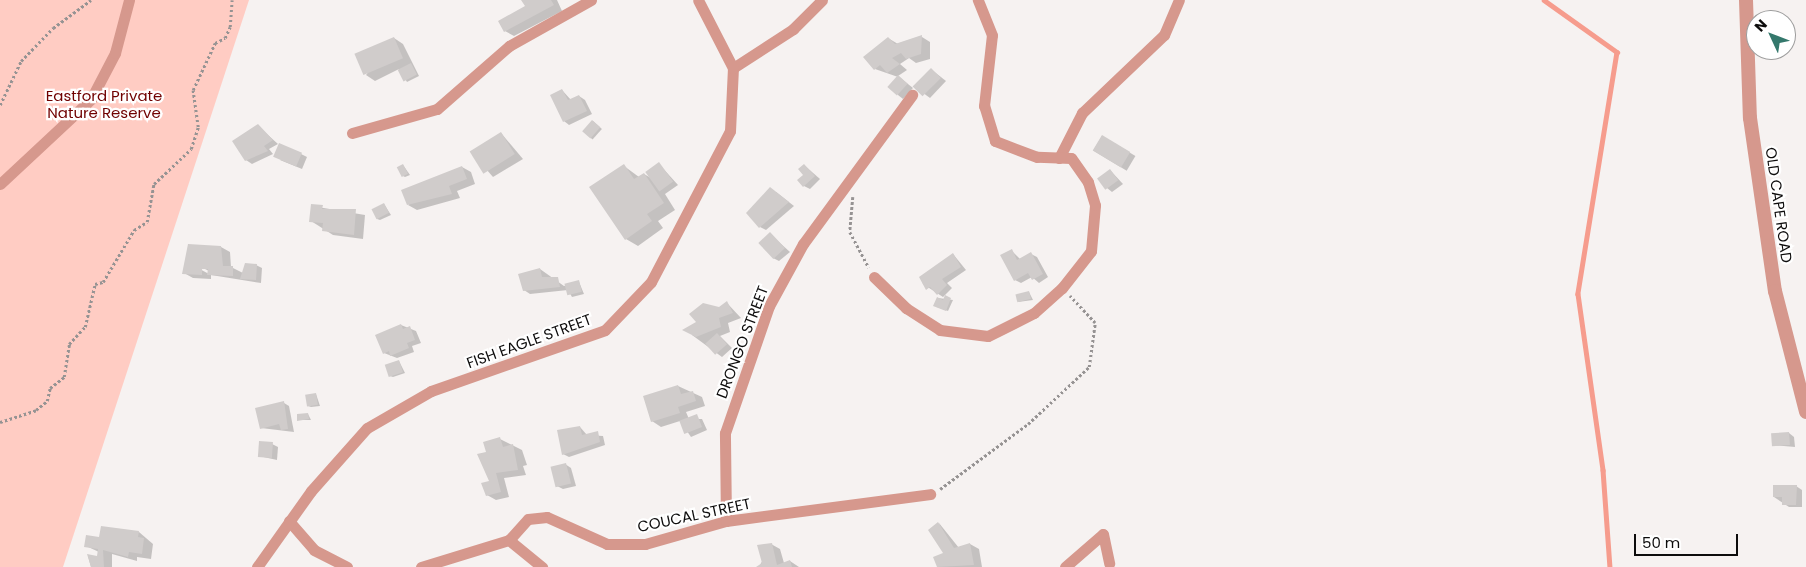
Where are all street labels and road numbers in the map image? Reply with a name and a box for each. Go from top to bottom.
street label: OLD CAPE ROAD [1762,146,1796,264]
street label: DRONGO STREET [712,283,772,401]
street label: FISH EAGLE STREET [464,310,594,372]
street label: COUCAL STREET [636,494,752,536]

